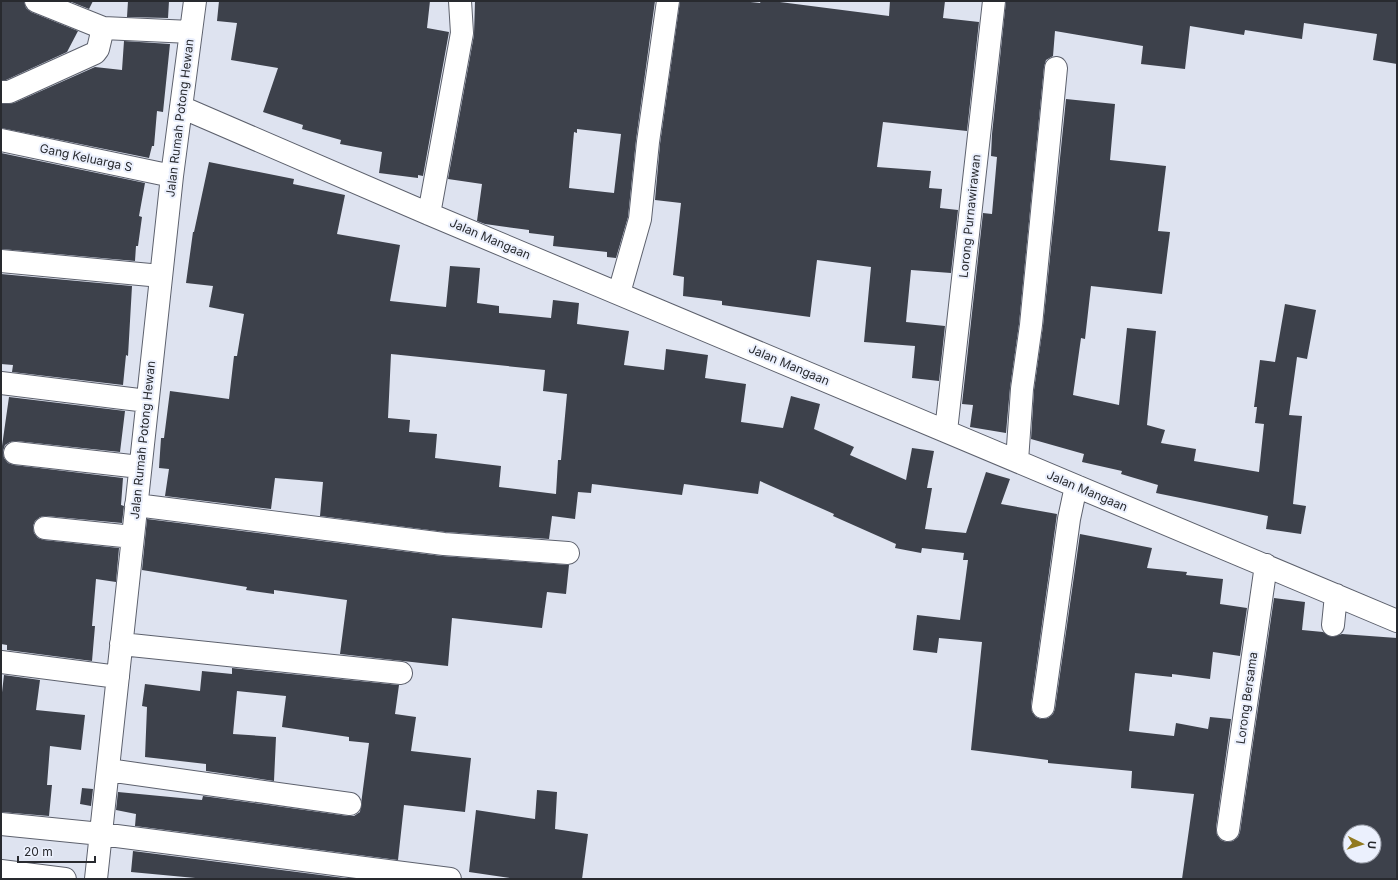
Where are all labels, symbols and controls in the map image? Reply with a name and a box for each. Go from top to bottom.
street label: Jalan Rumah Potong Hewan [162,38,197,198]
street label: Gang Keluarga S [38,140,134,175]
street label: Lorong Purnawirawan [956,153,983,279]
street label: Jalan Mangaan [448,215,533,262]
street label: Jalan Mangaan [747,341,832,388]
street label: Jalan Rumah Potong Hewan [127,360,158,520]
street label: Jalan Mangaan [1045,467,1130,514]
street label: Lorong Bersama [1233,651,1260,745]
north arrow [1342,824,1382,864]
scale bar [18,838,95,864]
text: U [1365,840,1379,849]
text: 20 m [24,844,53,859]

